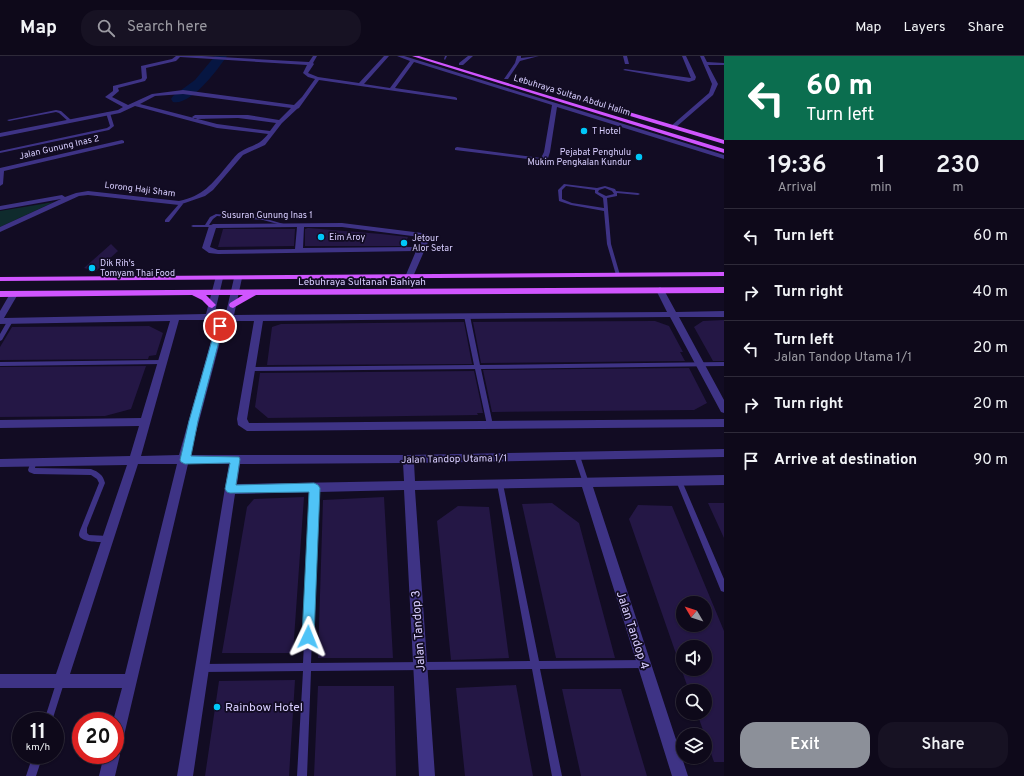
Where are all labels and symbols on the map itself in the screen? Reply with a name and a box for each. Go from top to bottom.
street label: Lebuhraya Sultan Abdul Halim [512,72,632,118]
marker: T Hotel [579,126,589,136]
place label: T Hotel [592,126,621,137]
street label: Jalan Gunung Inas 2 [18,133,100,162]
place label: Pejabat Penghulu Mukim Pengkalan Kundur [527,147,631,168]
marker: Pejabat Penghulu Mukim Pengkalan Kundur [634,152,644,162]
street label: Lorong Haji Sham [104,180,176,199]
street label: Susuran Gunung Inas 1 [221,210,313,221]
marker: Eim Aroy [316,232,326,242]
place label: Eim Aroy [329,232,365,243]
place label: Jetour Alor Setar [412,233,453,254]
marker: Jetour Alor Setar [399,238,409,248]
place label: Dik Rih's Tomyam Thai Food [100,258,175,279]
marker: Dik Rih's Tomyam Thai Food [87,263,97,273]
street label: Lebuhraya Sultanah Bahiyah [298,276,426,289]
pin [203,309,237,343]
street label: Jalan Tandop Utama 1/1 [401,452,507,467]
street label: Jalan Tandop 4 [612,589,652,672]
street label: Jalan Tandop 3 [408,590,430,672]
north arrow [676,596,712,632]
position arrow [287,616,329,658]
place label: Rainbow Hotel [225,700,303,716]
marker: Rainbow Hotel [212,702,222,712]
speed limit sign: 20 [72,712,124,764]

